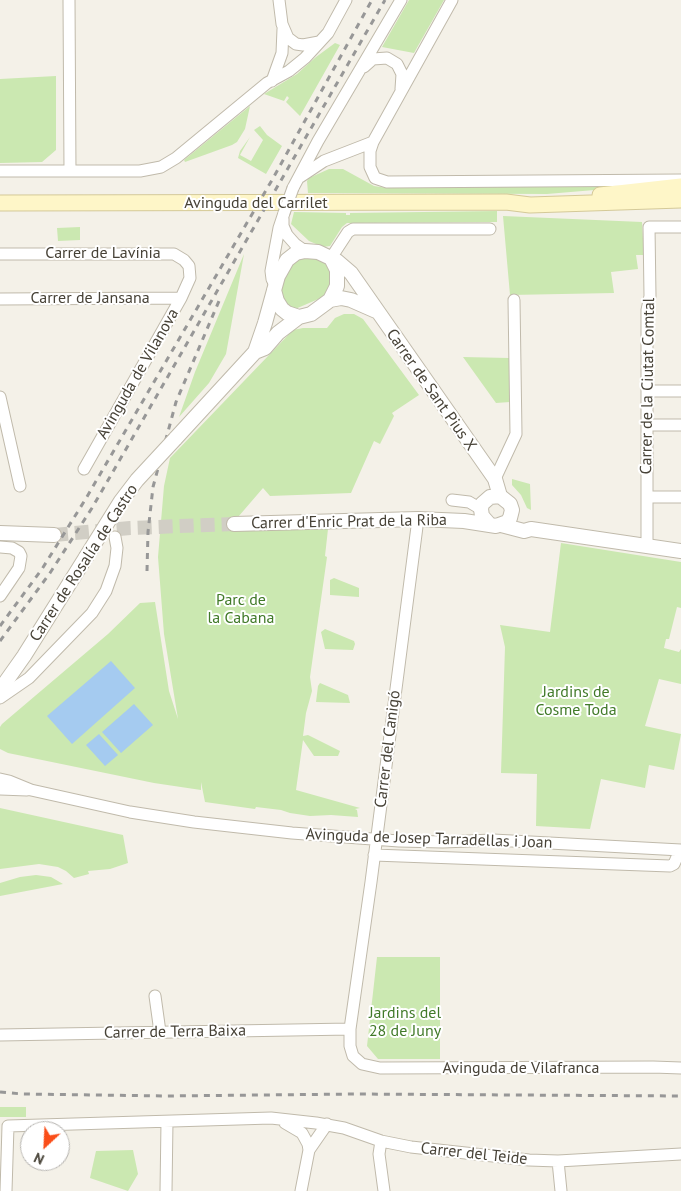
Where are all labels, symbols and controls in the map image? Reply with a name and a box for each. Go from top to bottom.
street label: Avinguda del Carrilet [184,193,328,213]
street label: Carrer de Lavínia [45,243,161,263]
street label: Carrer de Jansana [30,288,150,308]
street label: Carrer de la Ciutat Comtal [637,298,659,474]
street label: Avinguda de Vilanova [93,305,183,443]
street label: Carrer de Sant Pius X [382,325,480,455]
street label: Carrer de Rosalía de Castro [26,481,142,645]
street label: Carrer d'Enric Prat de la Riba [251,511,447,533]
park label: Parc de la Cabana [208,590,274,628]
park label: Jardins de Cosme Toda [535,682,617,720]
street label: Carrer del Canigó [371,689,405,809]
street label: Avinguda de Josep Tarradellas i Joan [305,825,553,853]
park label: Jardins del 28 de Juny [369,1003,441,1041]
street label: Carrer de Terra Baixa [104,1021,246,1043]
street label: Avinguda de Vilafranca [443,1058,599,1078]
north arrow [20,1121,70,1171]
street label: Carrer del Teide [420,1139,528,1169]
text: N [31,1149,47,1169]

